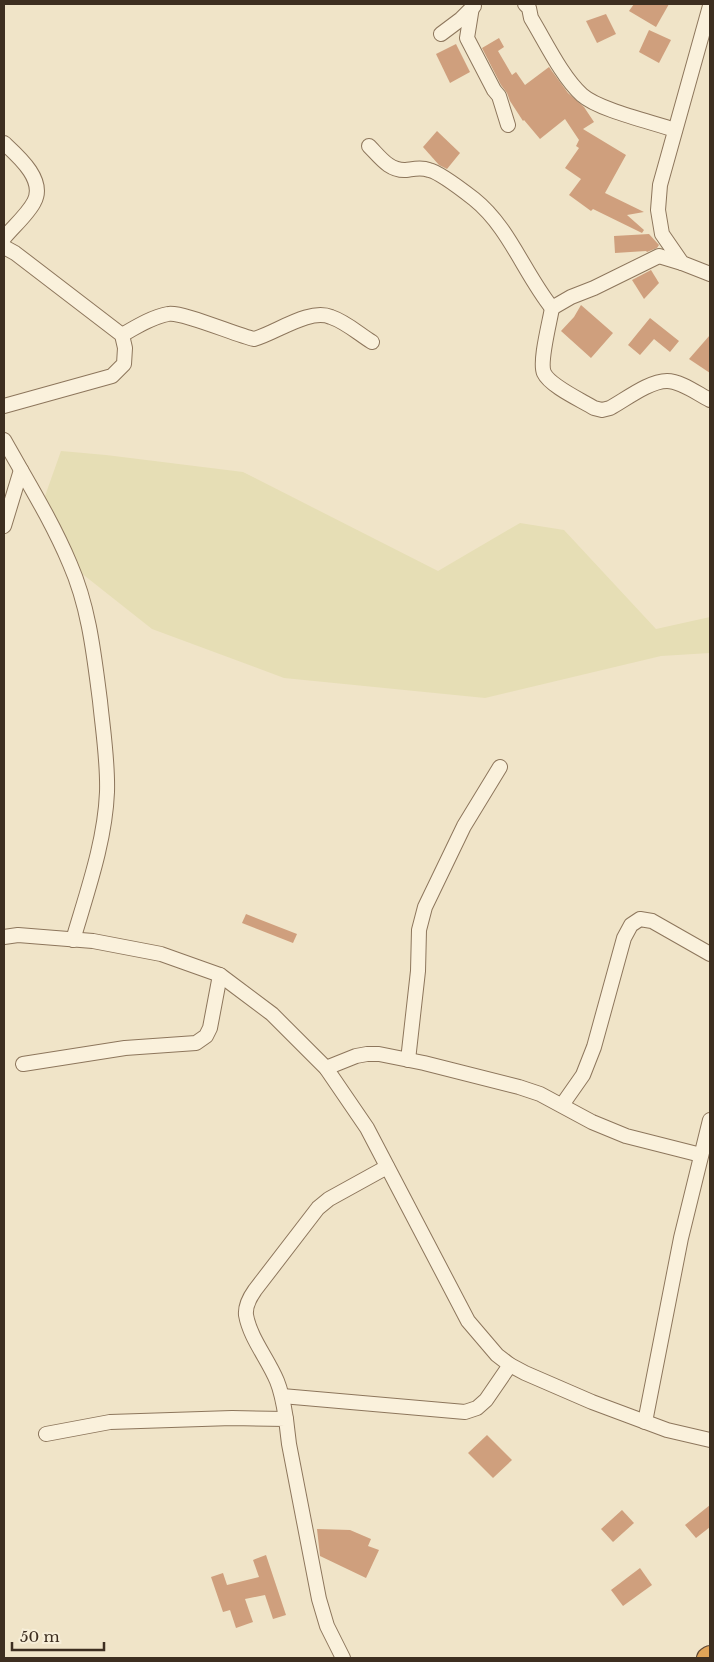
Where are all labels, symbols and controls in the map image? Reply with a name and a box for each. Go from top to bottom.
scale bar [12,1620,105,1652]
text: 50 m [20,1627,60,1646]

